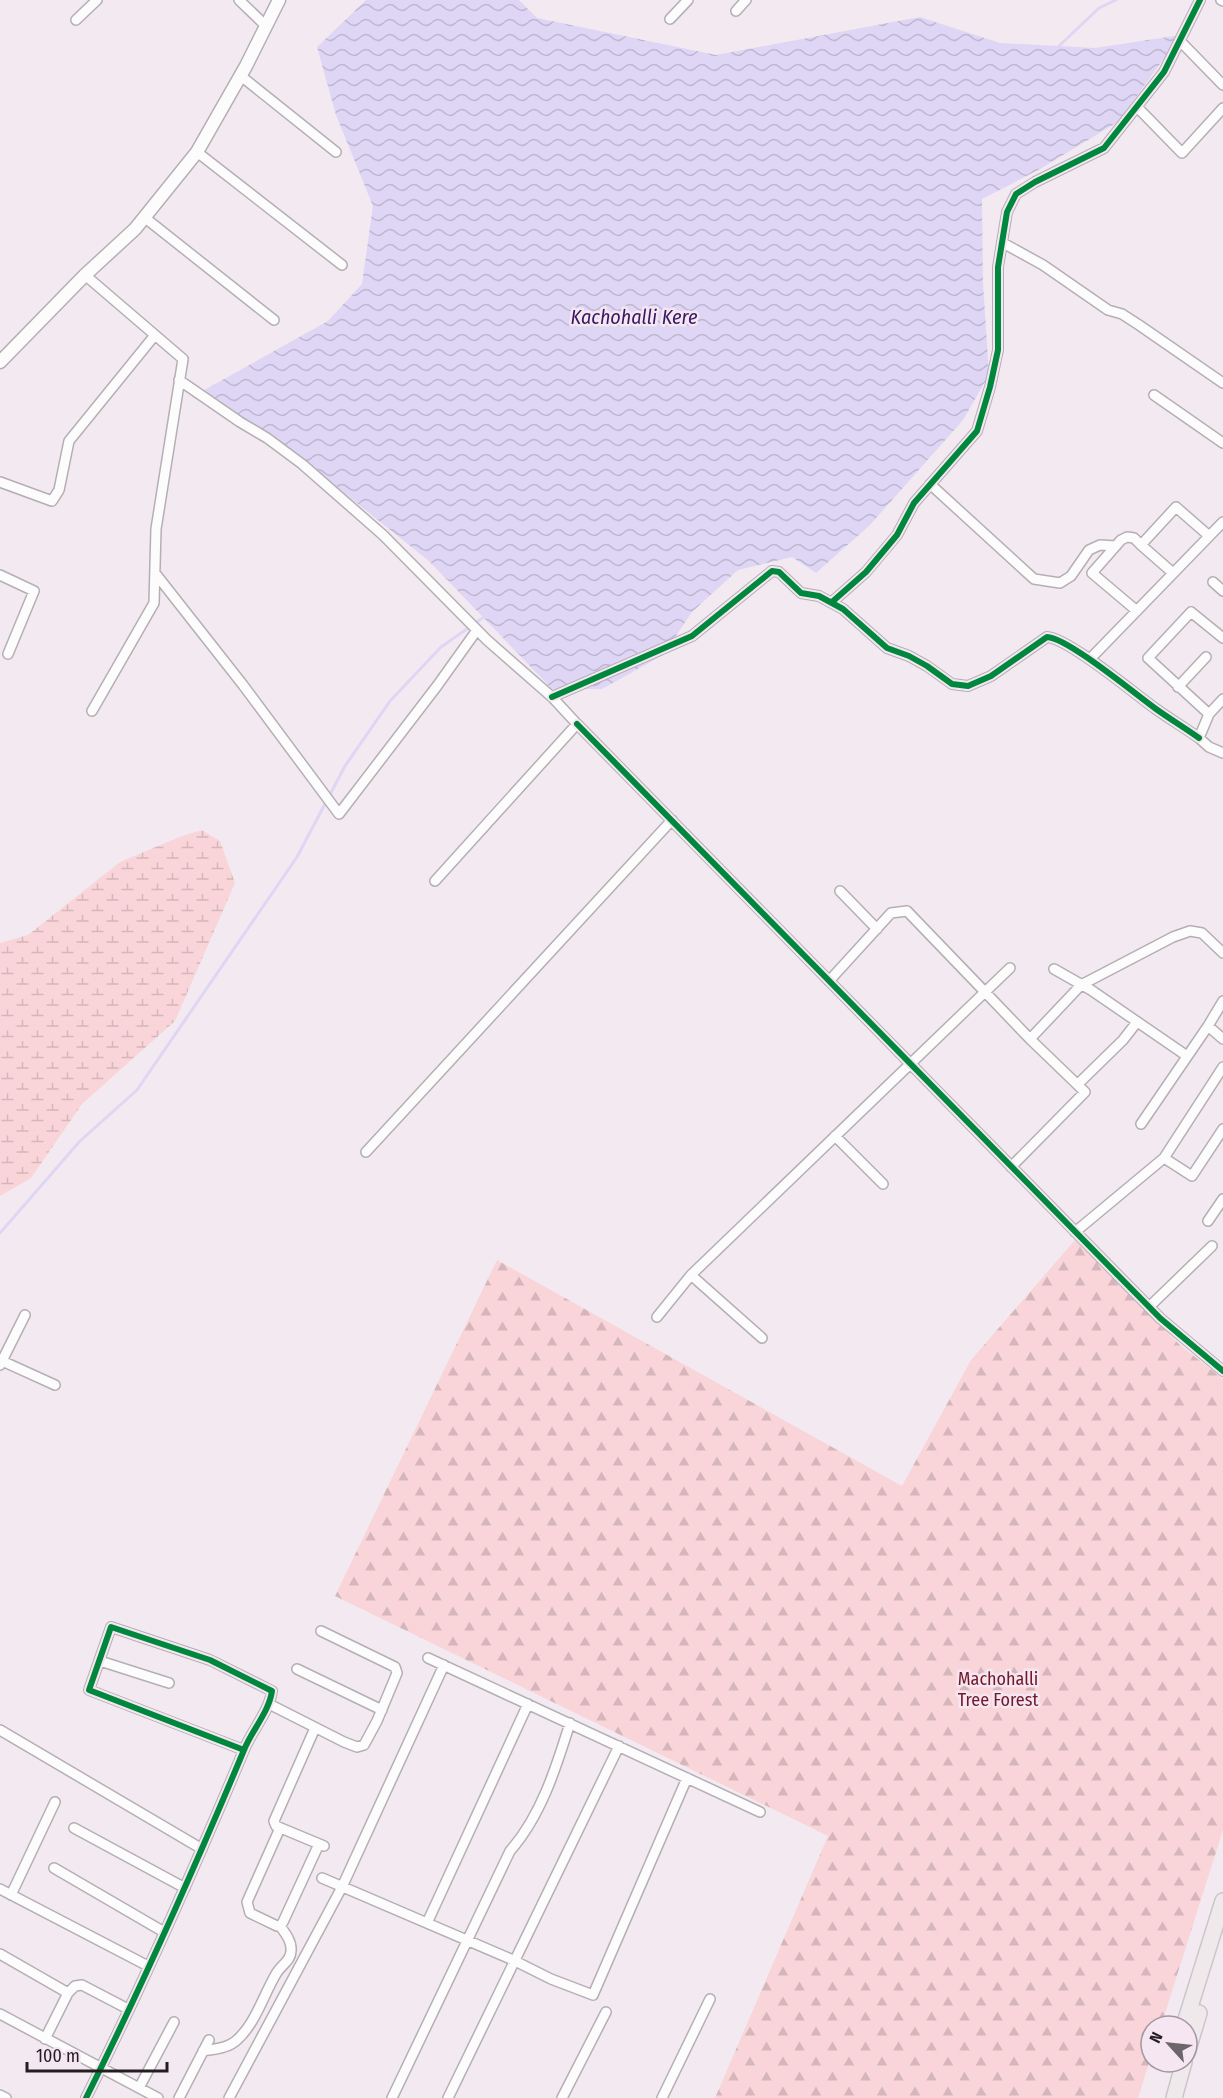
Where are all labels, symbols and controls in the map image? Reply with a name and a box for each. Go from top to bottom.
water label: Kachohalli Kere [571,305,698,329]
park label: Machohalli Tree Forest [958,1668,1038,1711]
north arrow [1139,2014,1199,2074]
text: N [1145,2029,1167,2046]
scale bar [27,2035,166,2073]
text: 100 m [36,2045,80,2067]

